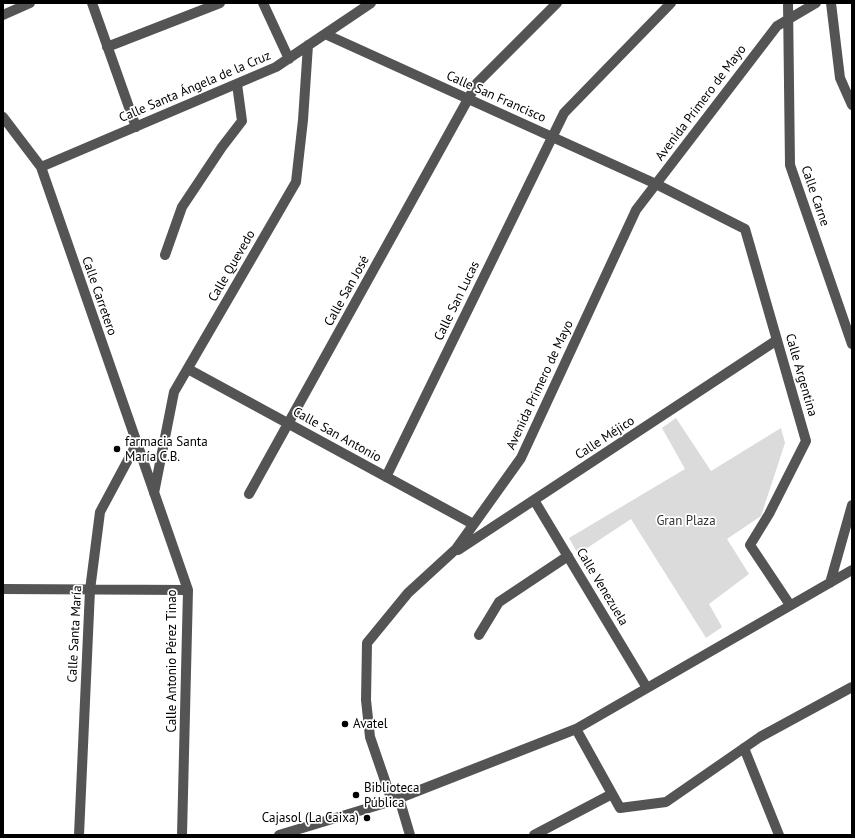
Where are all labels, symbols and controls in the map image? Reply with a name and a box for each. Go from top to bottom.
street label: Avenida Primero de Mayo [652,42,750,164]
street label: Calle Santa Ángela de la Cruz [117,48,273,126]
street label: Calle San Francisco [444,68,548,126]
street label: Calle Carne [797,164,833,228]
street label: Calle Quevedo [205,227,259,305]
street label: Calle San José [321,253,373,329]
street label: Calle Carretero [78,254,120,338]
street label: Calle San Lucas [431,259,483,343]
street label: Avenida Primero de Mayo [503,318,577,452]
street label: Calle Argentina [782,332,820,418]
street label: Calle San Antonio [290,404,384,466]
street label: Calle Méjico [572,413,638,463]
place label: farmacia Santa María C.B. [125,434,208,465]
marker: farmacia Santa María C.B. [112,444,122,454]
park label: Gran Plaza [656,513,716,529]
street label: Calle Venezuela [573,545,631,629]
street label: Calle Santa María [65,585,85,683]
street label: Calle Antonio Pérez Tinao [164,589,180,733]
place label: Avatel [353,716,388,732]
marker: Avatel [340,719,350,729]
place label: Biblioteca Pública [364,780,419,811]
marker: Biblioteca Pública [351,790,361,800]
place label: Cajasol (La Caixa) [262,810,359,826]
marker: Cajasol (La Caixa) [362,813,372,823]

